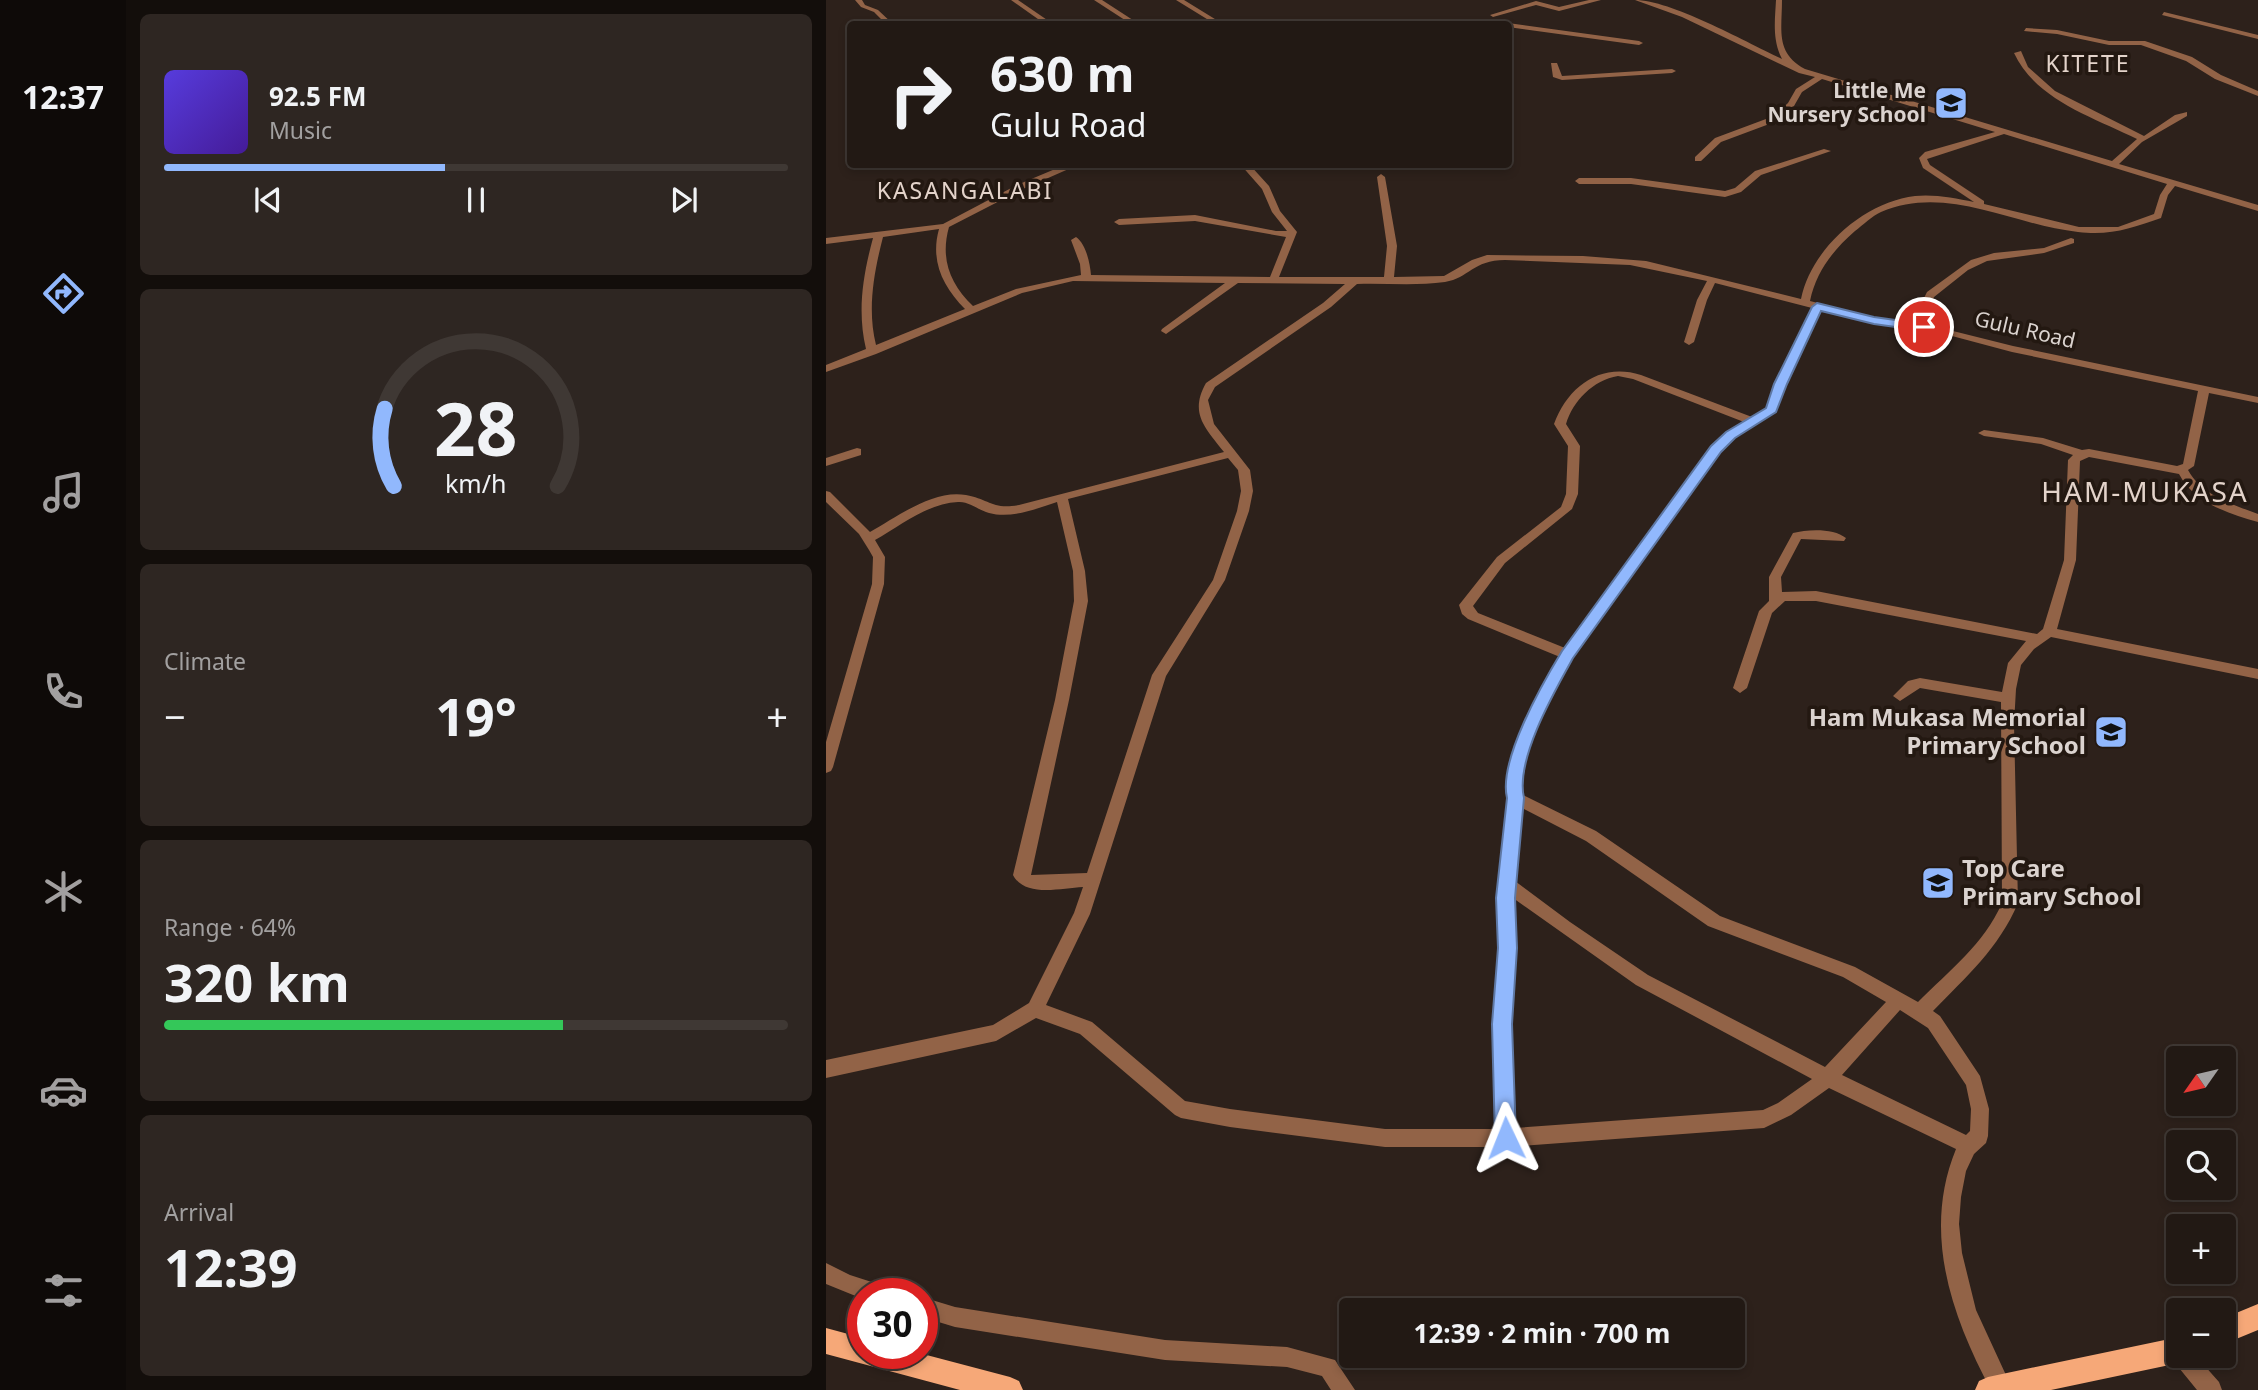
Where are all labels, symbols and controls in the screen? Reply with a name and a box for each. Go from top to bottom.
text: 630 m [990,40,1135,106]
district label: KITETE [2045,47,2131,79]
icon: right [875,49,966,140]
text: 12:37 [22,75,104,118]
place label: Little Me Nursery School [1767,76,1926,128]
text: 92.5 FM [269,78,366,114]
school or university icon: Little Me Nursery School [1932,84,1970,122]
text: Gulu Road [990,103,1146,146]
text: Music [269,114,332,146]
district label: KASANGALABI [877,174,1053,206]
icon: previous [249,181,287,219]
icon: pause [457,181,495,219]
icon: next [665,181,703,219]
icon: directions [39,269,88,318]
pin [1894,297,1954,357]
street label: Gulu Road [1972,304,2078,354]
icon: arrive [1905,308,1943,346]
text: 28 [434,378,518,477]
text: km/h [445,466,507,500]
icon: music [39,468,88,517]
district label: HAM-MUKASA [2041,472,2249,510]
text: Climate [164,645,246,677]
icon: phone [39,667,88,716]
text: 19° [435,680,517,751]
text: − [164,690,186,742]
text: + [766,690,788,742]
place label: Ham Mukasa Memorial Primary School [1809,700,2086,761]
school or university icon: Ham Mukasa Memorial Primary School [2092,713,2130,751]
place label: Top Care Primary School [1962,851,2142,912]
school or university icon: Top Care Primary School [1919,864,1957,902]
icon: climate [39,867,88,916]
text: Range · 64% [164,911,296,943]
text: 320 km [164,946,350,1017]
north arrow [2166,1046,2236,1116]
map controls [2166,1046,2236,1368]
icon: car [39,1066,88,1115]
position arrow [1469,1101,1543,1175]
button: search [2166,1130,2236,1200]
text: Arrival [164,1196,234,1228]
button: + [2166,1214,2236,1284]
text: 12:39 [164,1231,298,1302]
icon: filters [39,1266,88,1315]
speed limit sign: 30 [847,1278,938,1369]
button: − [2166,1298,2236,1368]
text: 12:39 · 2 min · 700 m [1414,1315,1670,1351]

